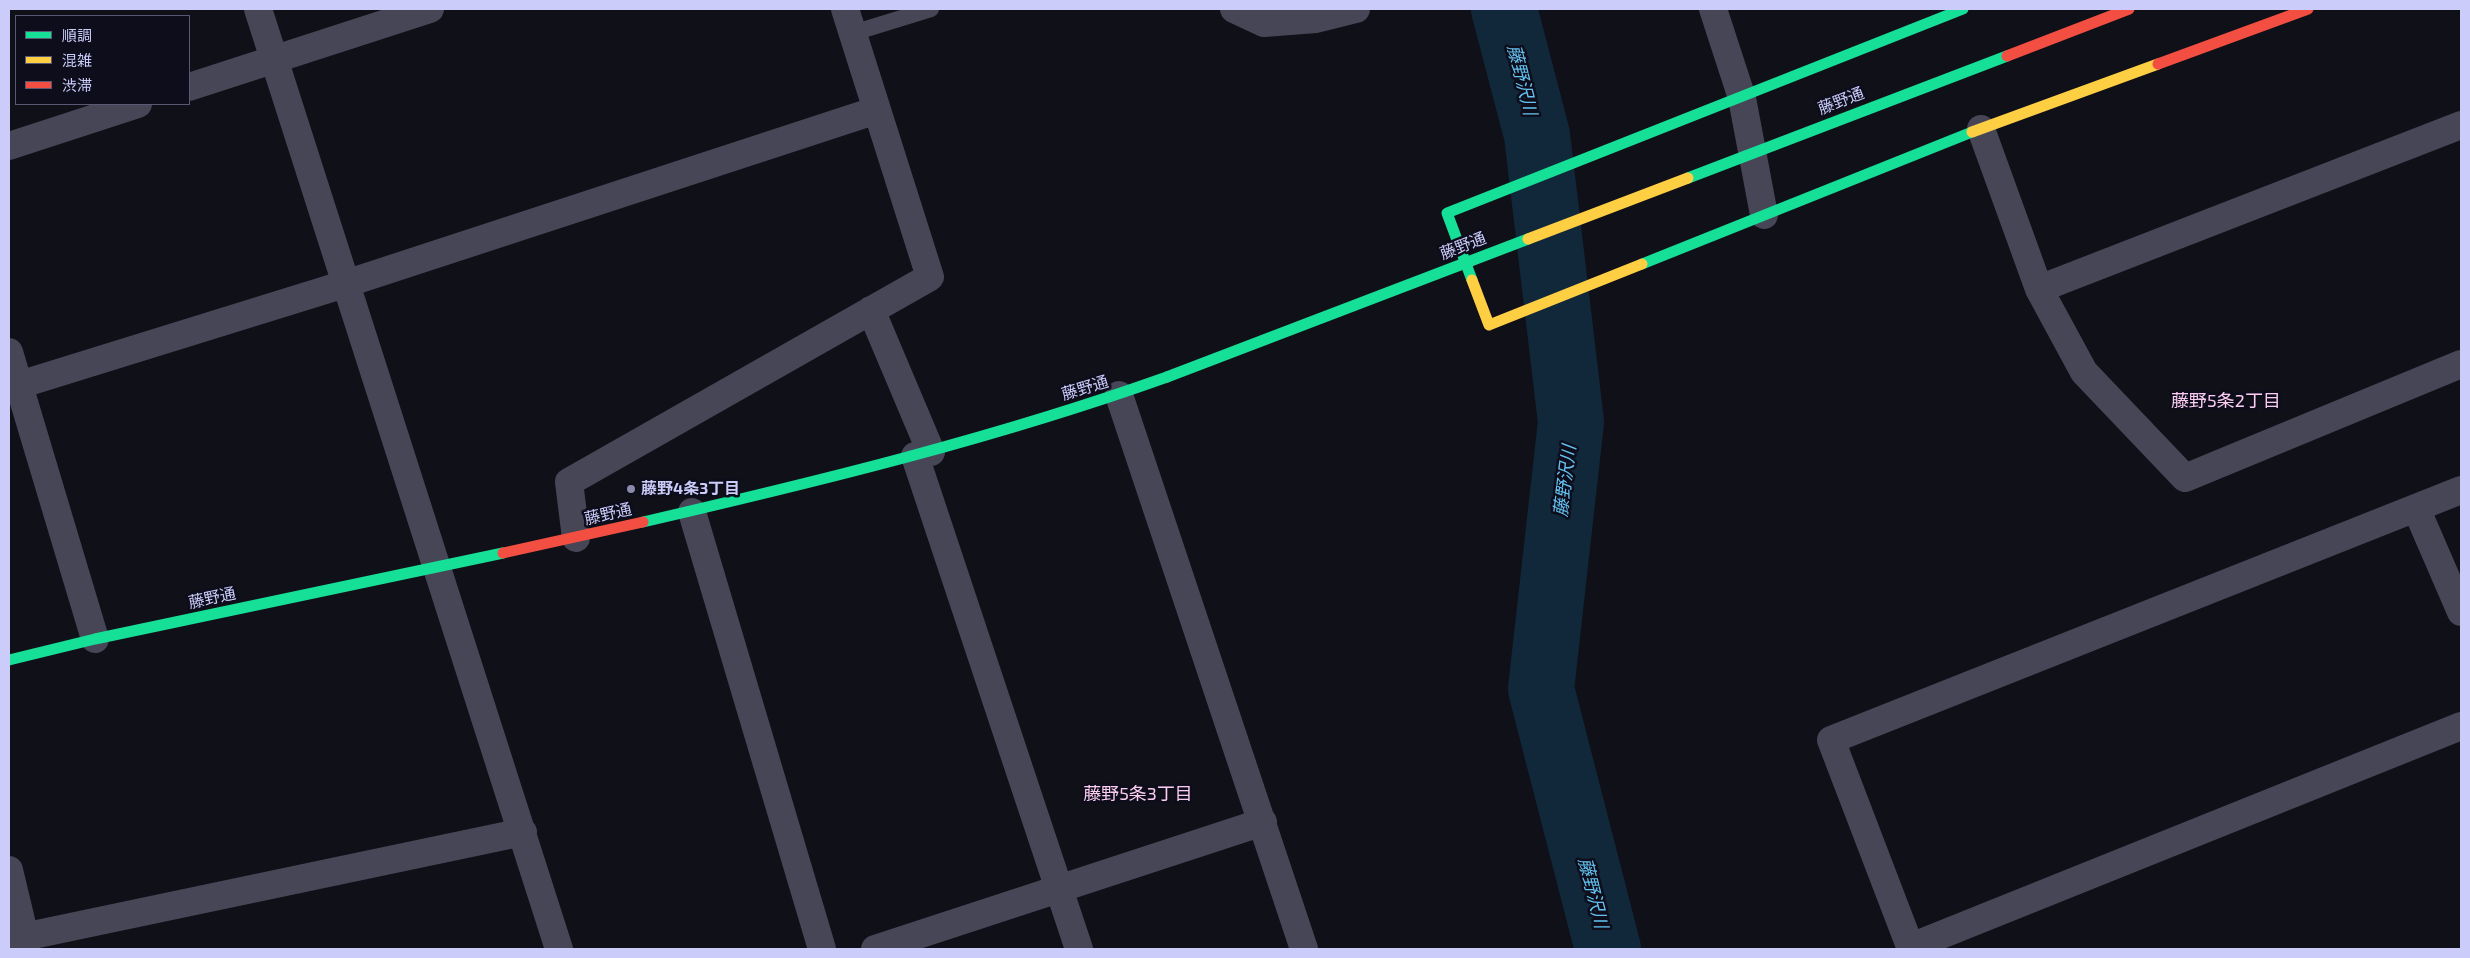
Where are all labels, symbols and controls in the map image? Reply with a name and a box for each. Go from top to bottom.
legend [15,15,190,105]
text: 順調 [62,26,92,44]
water label: 藤野沢川 [1503,42,1541,118]
text: 混雑 [62,51,92,69]
text: 渋滞 [62,76,92,94]
street label: 藤野通 [1815,83,1867,119]
street label: 藤野通 [1437,228,1489,264]
street label: 藤野通 [1059,372,1111,404]
district label: 藤野5条2丁目 [2171,390,2281,412]
water label: 藤野沢川 [1550,444,1580,518]
place label: 藤野4条3丁目 [641,479,740,499]
marker: 藤野4条3丁目 [625,483,637,495]
street label: 藤野通 [582,499,634,529]
street label: 藤野通 [187,584,237,612]
district label: 藤野5条3丁目 [1083,783,1193,805]
water label: 藤野沢川 [1574,855,1612,931]

